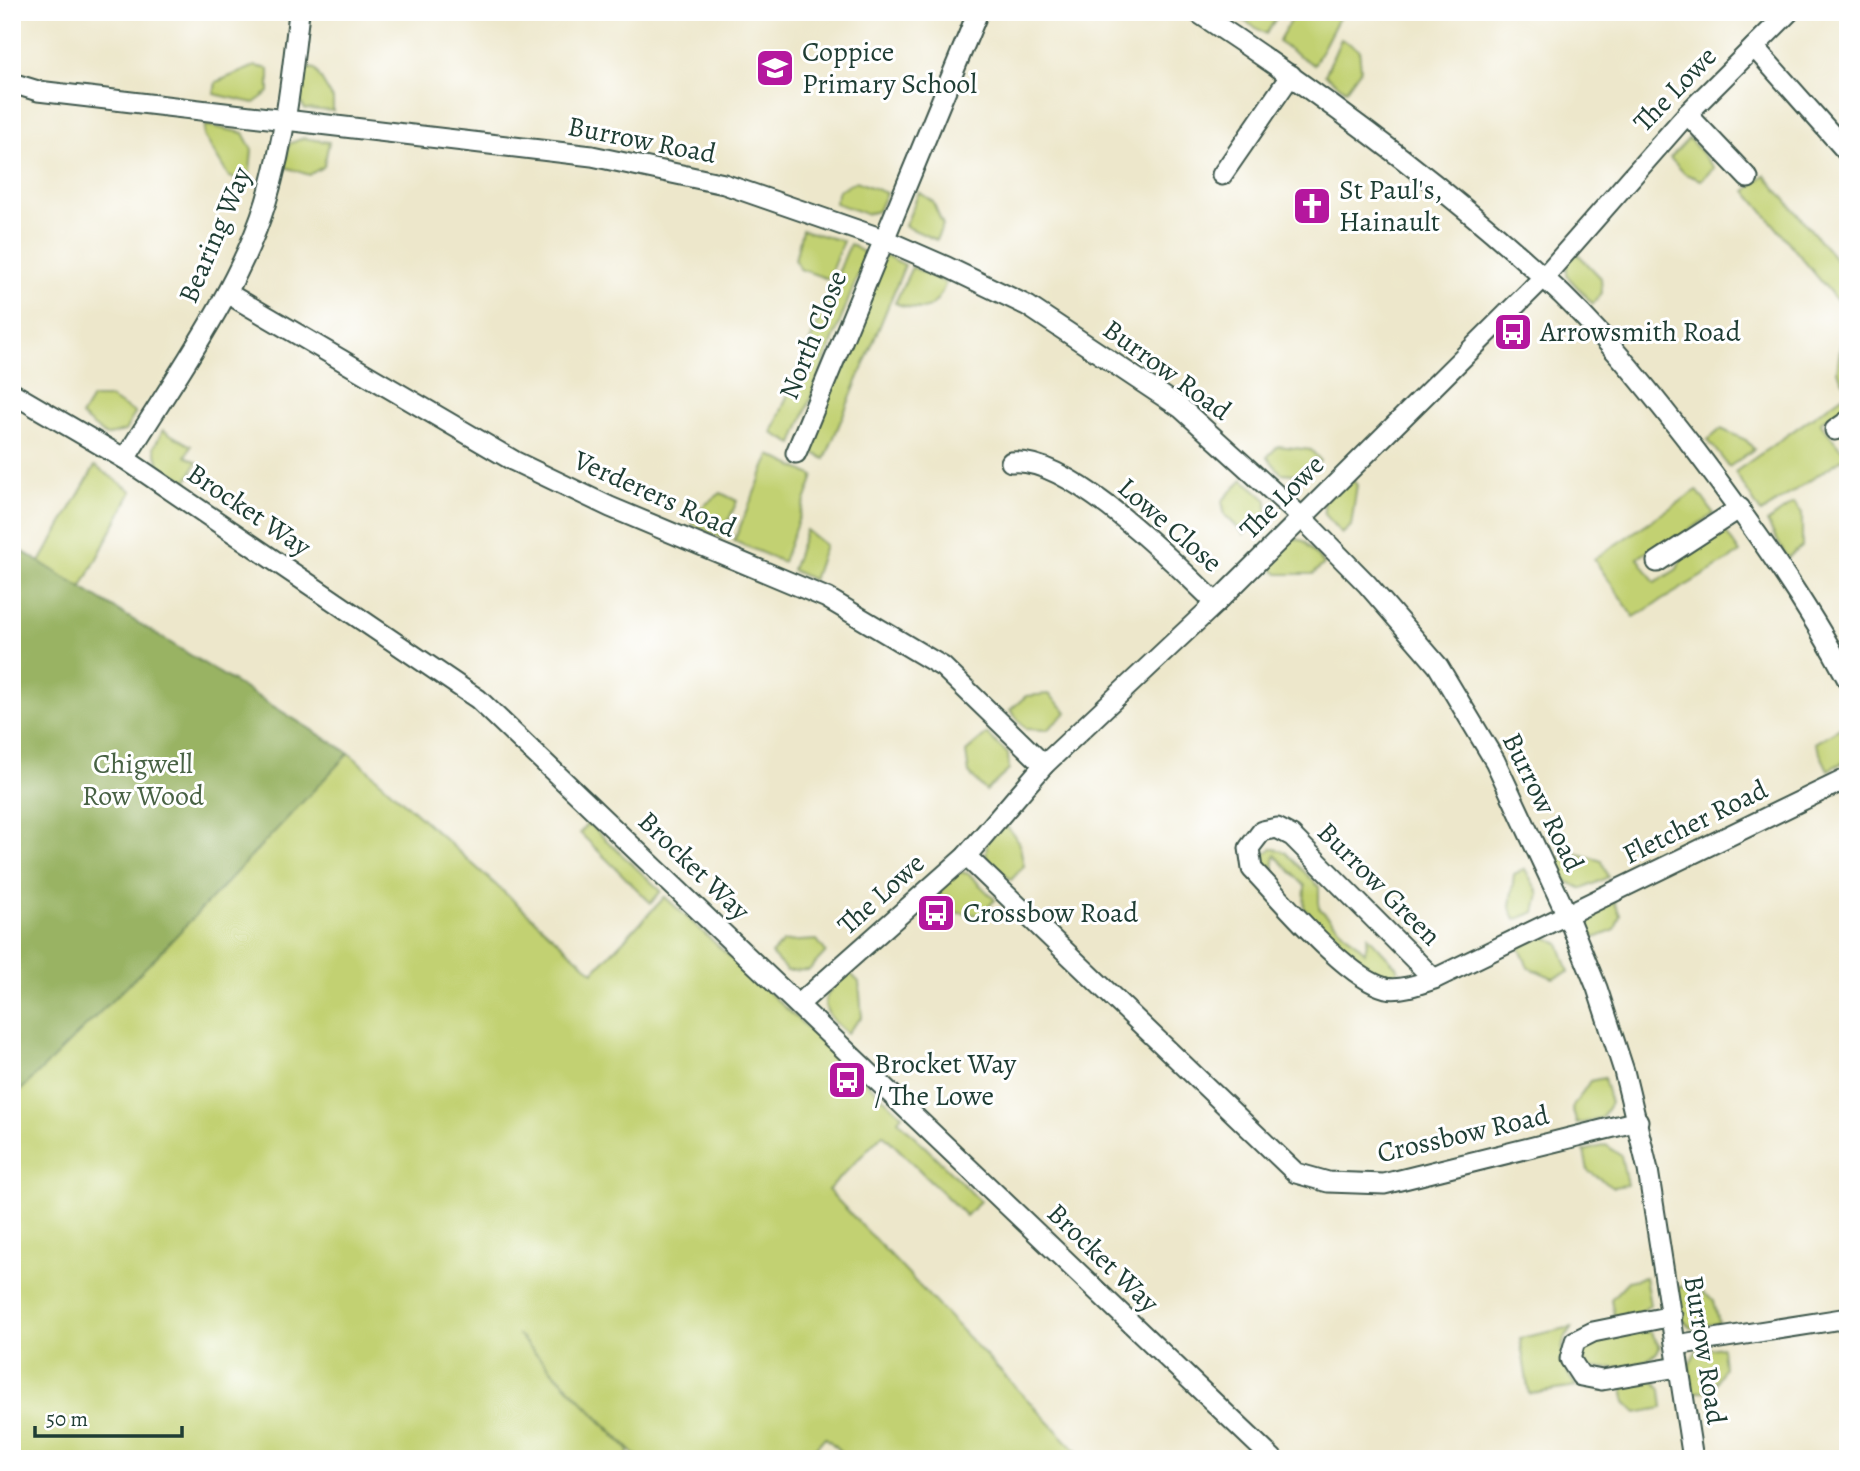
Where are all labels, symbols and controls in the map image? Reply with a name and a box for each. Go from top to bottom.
place label: Coppice Primary School [802,33,977,103]
street label: The Lowe [1625,38,1725,140]
school or university icon: Coppice Primary School [754,47,796,89]
street label: Burrow Road [565,107,720,173]
street label: Bearing Way [169,161,261,309]
place label: St Paul's, Hainault [1339,171,1442,241]
church icon: St Paul's, Hainault [1291,185,1333,227]
street label: North Close [770,265,856,405]
street label: Burrow Road [1095,311,1240,430]
bus stop icon: Arrowsmith Road [1492,311,1534,353]
place label: Arrowsmith Road [1539,313,1742,351]
street label: Verderers Road [567,441,743,547]
street label: The Lowe [1231,446,1333,548]
street label: Brocket Way [179,454,319,566]
street label: Lowe Close [1110,469,1230,581]
street label: Burrow Road [1493,726,1593,879]
park label: Chigwell Row Wood [82,745,205,815]
street label: Fletcher Road [1616,770,1775,873]
street label: Brocket Way [630,803,759,929]
street label: Burrow Green [1309,814,1449,954]
street label: The Lowe [829,845,933,943]
bus stop icon: Crossbow Road [915,892,957,934]
place label: Crossbow Road [963,894,1139,932]
place label: Brocket Way / The Lowe [874,1045,1017,1115]
bus stop icon: Brocket Way / The Lowe [826,1059,868,1101]
street label: Crossbow Road [1373,1096,1554,1172]
street label: Brocket Way [1039,1195,1168,1321]
street label: Burrow Road [1674,1273,1736,1428]
scale bar [35,1394,182,1438]
text: 50 m [46,1405,88,1433]

